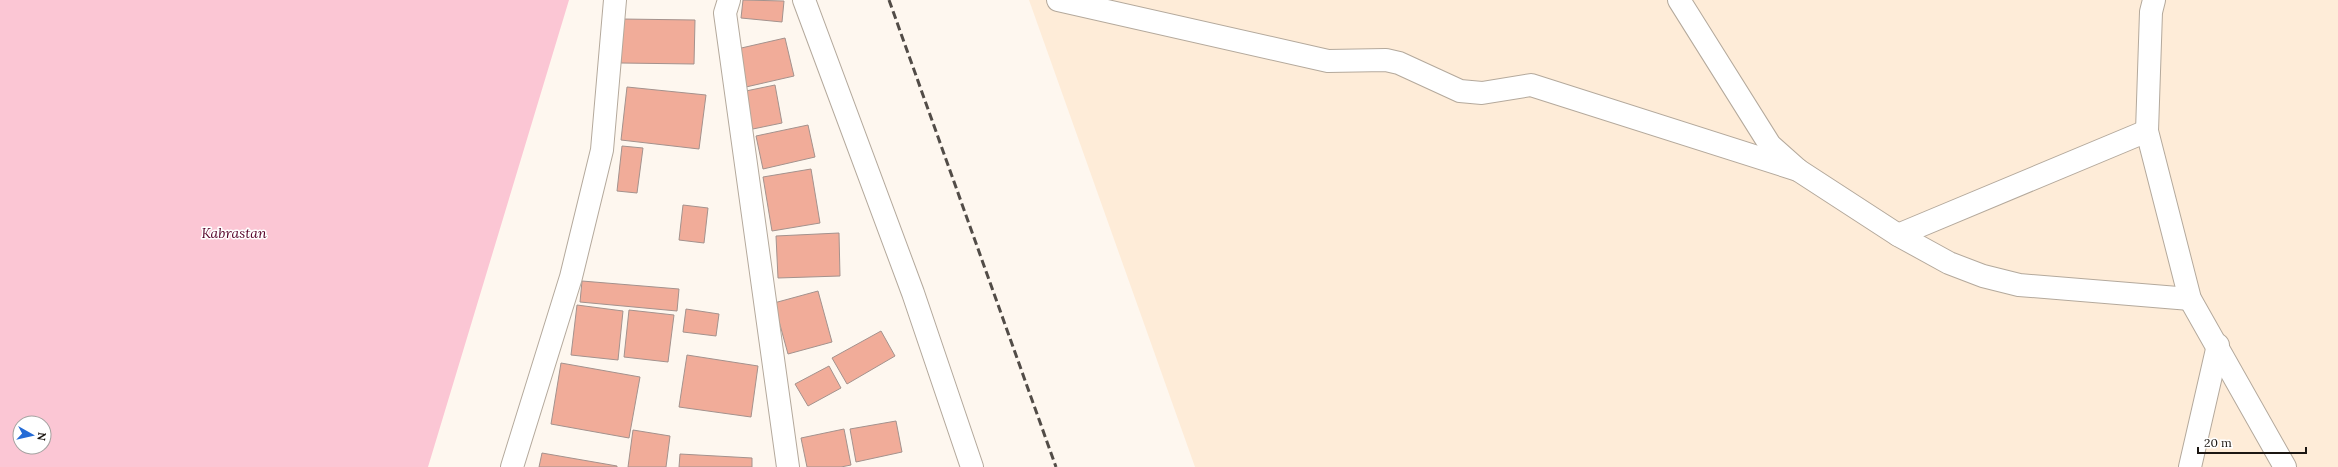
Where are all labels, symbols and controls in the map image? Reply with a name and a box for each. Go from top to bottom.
park label: Kabrastan [201,224,267,242]
north arrow [12,415,52,455]
scale bar [2198,429,2306,455]
text: N [34,431,49,442]
text: 20 m [2204,435,2232,450]

